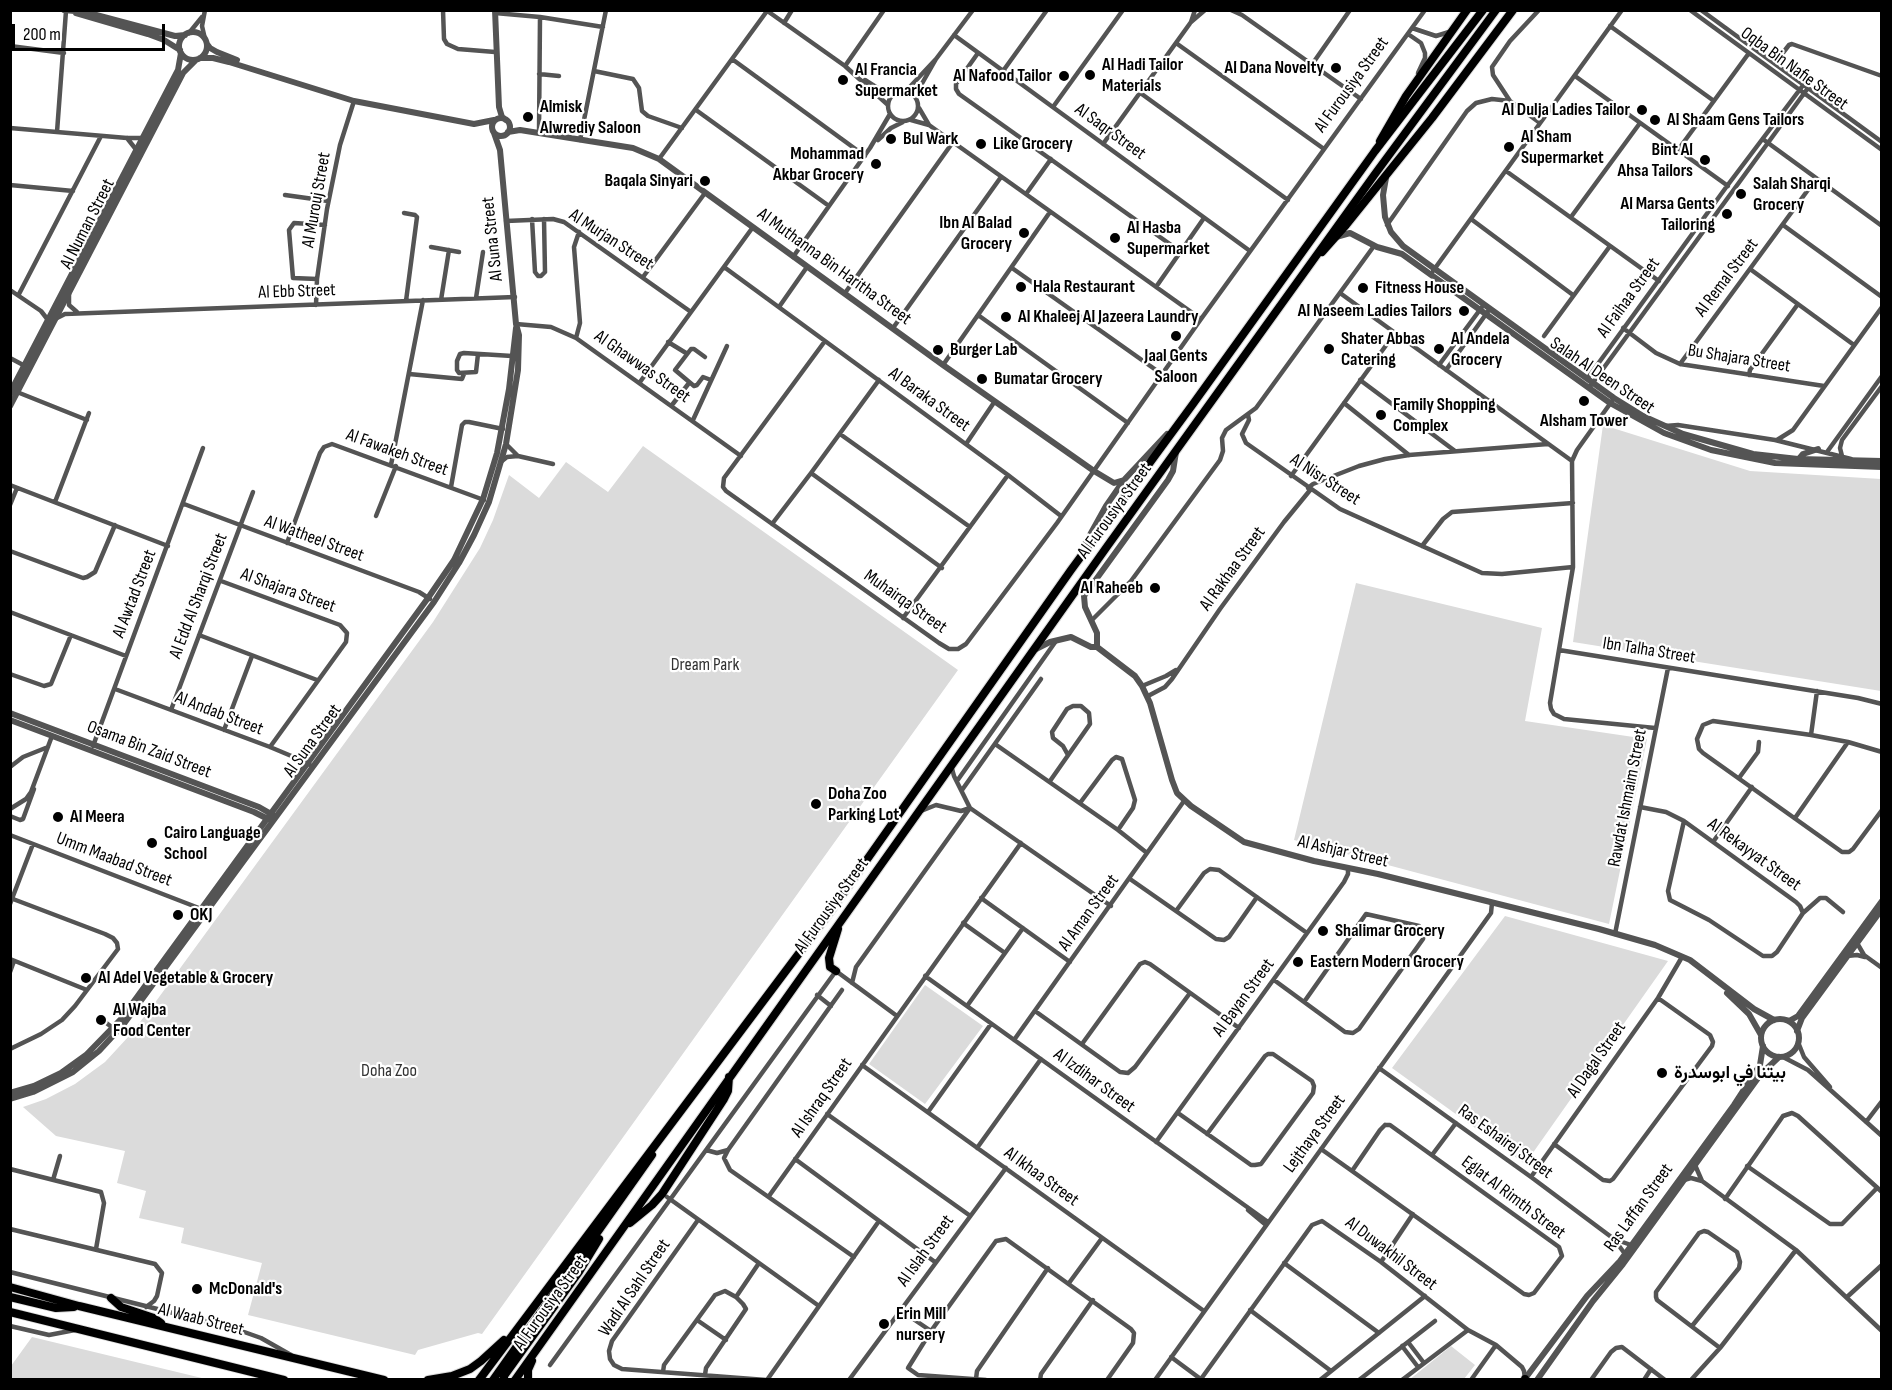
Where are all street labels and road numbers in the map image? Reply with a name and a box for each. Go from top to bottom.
street label: Oqba Bin Nafie Street [1736,23,1852,115]
street label: Al Furousiya Street [1310,33,1394,137]
street label: Al Saqr Street [1070,99,1150,165]
street label: Al Murouj Street [298,151,336,249]
street label: Al Numan Street [56,175,120,273]
street label: Al Suna Street [478,196,508,282]
street label: Al Muthanna Bin Haritha Street [753,204,915,330]
street label: Al Murjan Street [565,205,657,275]
street label: Al Remal Street [1691,235,1763,321]
street label: Al Faihaa Street [1593,254,1665,342]
street label: Al Ebb Street [258,280,336,304]
street label: Al Ghawwas Street [590,326,694,408]
street label: Salah Al Deen Street [1546,333,1658,419]
street label: Bu Shajara Street [1686,340,1792,378]
street label: Al Baraka Street [884,363,974,437]
street label: Al Fawakeh Street [343,425,451,481]
street label: Al Nisr Street [1286,449,1364,511]
street label: Al Furousiya Street [1073,459,1157,563]
street label: Al Watheel Street [261,511,367,567]
street label: Al Rakhaa Street [1195,523,1271,615]
street label: Al Edd Al Sharqi Street [165,530,233,662]
street label: Al Awtad Street [108,547,162,641]
street label: Al Shajara Street [238,564,338,618]
street label: Muhairqa Street [859,566,951,638]
street label: Ibn Talha Street [1601,633,1697,669]
street label: Al Andab Street [172,687,266,741]
street label: Al Suna Street [279,700,347,782]
street label: Osama Bin Zaid Street [84,716,214,784]
street label: Rawdat Ishmaim Street [1604,727,1652,869]
street label: Al Rekayyat Street [1703,814,1805,896]
street label: Umm Maabad Street [53,828,175,892]
street label: Al Ashjar Street [1296,831,1390,873]
street label: Al Furousiya Street [790,854,874,958]
street label: Al Aman Street [1054,871,1124,955]
street label: Al Bayan Street [1208,955,1280,1041]
street label: Al Dagal Street [1563,1018,1631,1102]
street label: Al Izdihar Street [1049,1044,1139,1118]
street label: Al Ishraq Street [787,1054,857,1142]
street label: Lejthaya Street [1279,1091,1351,1177]
street label: Ras Eshairej Street [1453,1100,1557,1184]
street label: Al Ikhaa Street [999,1143,1083,1211]
street label: Eglat Al Rimth Street [1457,1152,1569,1244]
street label: Ras Laffan Street [1600,1160,1678,1256]
street label: Al Islah Street [893,1211,959,1291]
street label: Al Duwakhil Street [1341,1212,1441,1296]
street label: Wadi Al Sahl Street [595,1235,675,1341]
street label: Al Furousiya Street [509,1251,593,1355]
street label: Al Waab Street [156,1299,246,1341]

